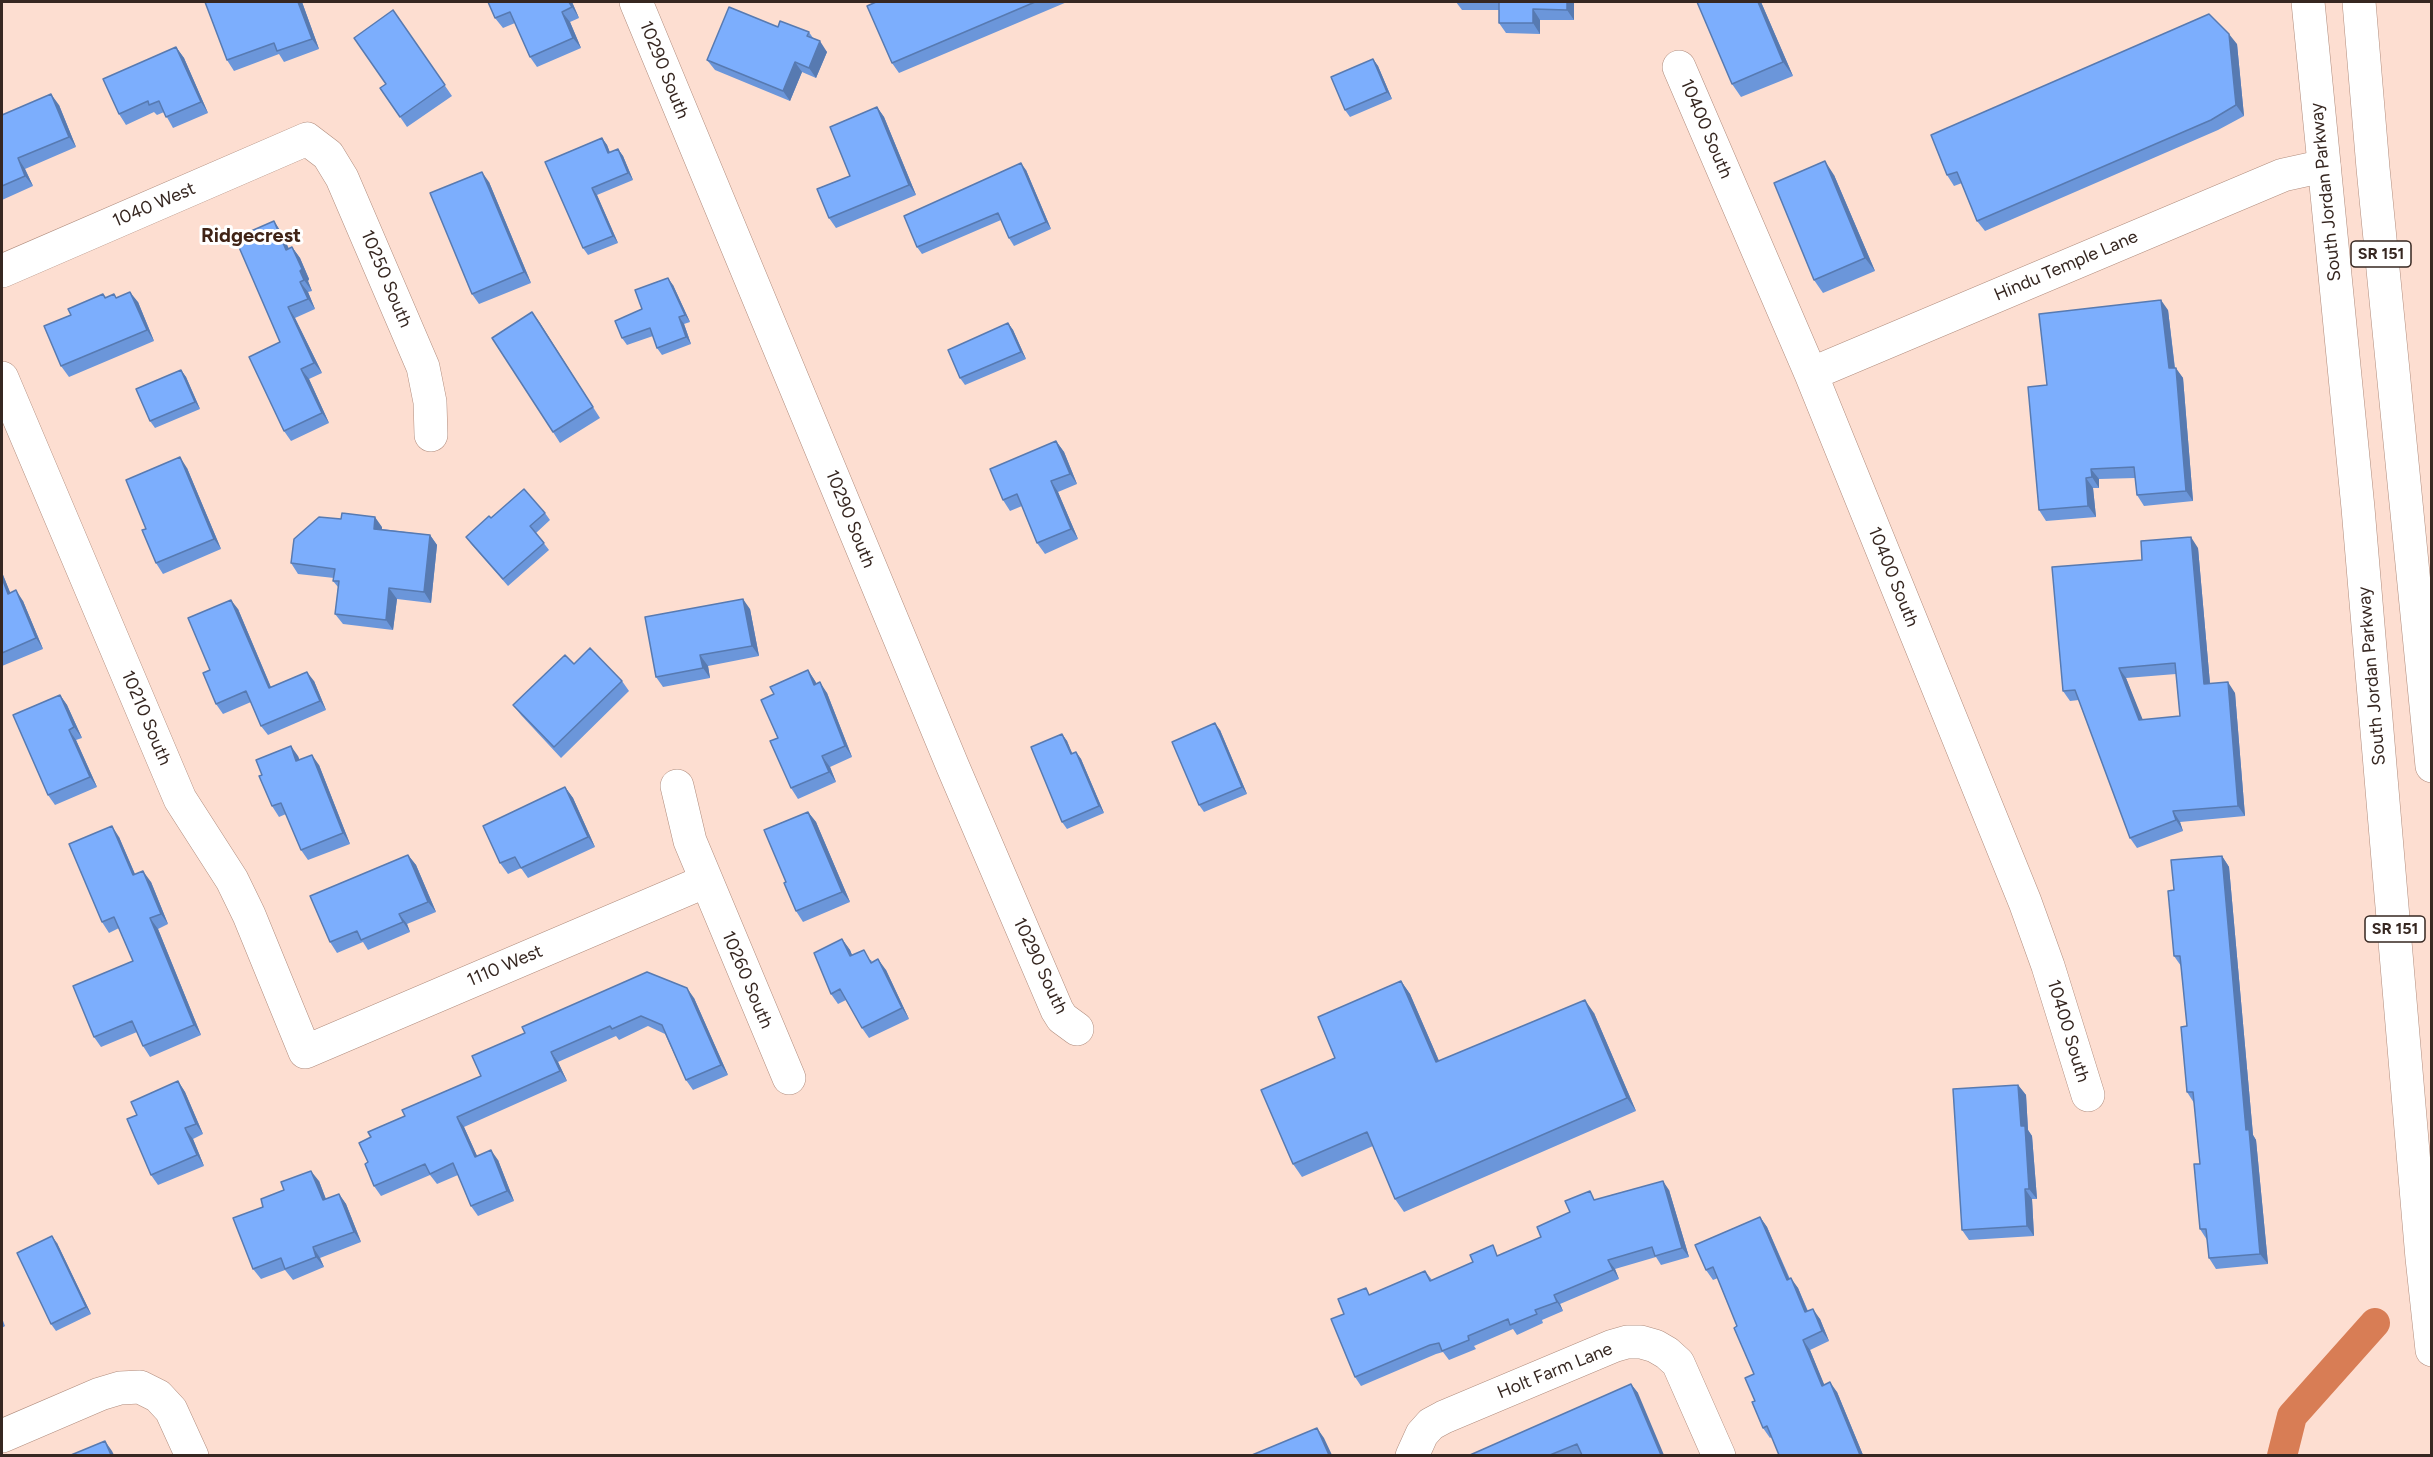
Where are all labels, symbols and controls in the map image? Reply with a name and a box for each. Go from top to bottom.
street label: 10290 South [635,18,693,122]
street label: 10400 South [1675,76,1737,182]
street label: South Jordan Parkway [2306,102,2346,282]
street label: 1040 West [109,178,199,232]
district label: Ridgecrest [201,224,301,248]
street label: Hindu Temple Lane [1991,226,2141,306]
street label: 10250 South [356,227,416,331]
road number: SR 151 [2351,241,2411,267]
street label: 10290 South [821,467,879,571]
street label: 10400 South [1863,524,1923,630]
street label: South Jordan Parkway [2353,586,2391,766]
street label: 10210 South [116,667,176,769]
street label: 10290 South [1008,914,1072,1018]
road number: SR 151 [2365,916,2425,942]
street label: 10260 South [717,928,777,1032]
street label: 1110 West [464,940,546,992]
street label: 10400 South [2042,977,2094,1085]
street label: Holt Farm Lane [1494,1338,1616,1404]

